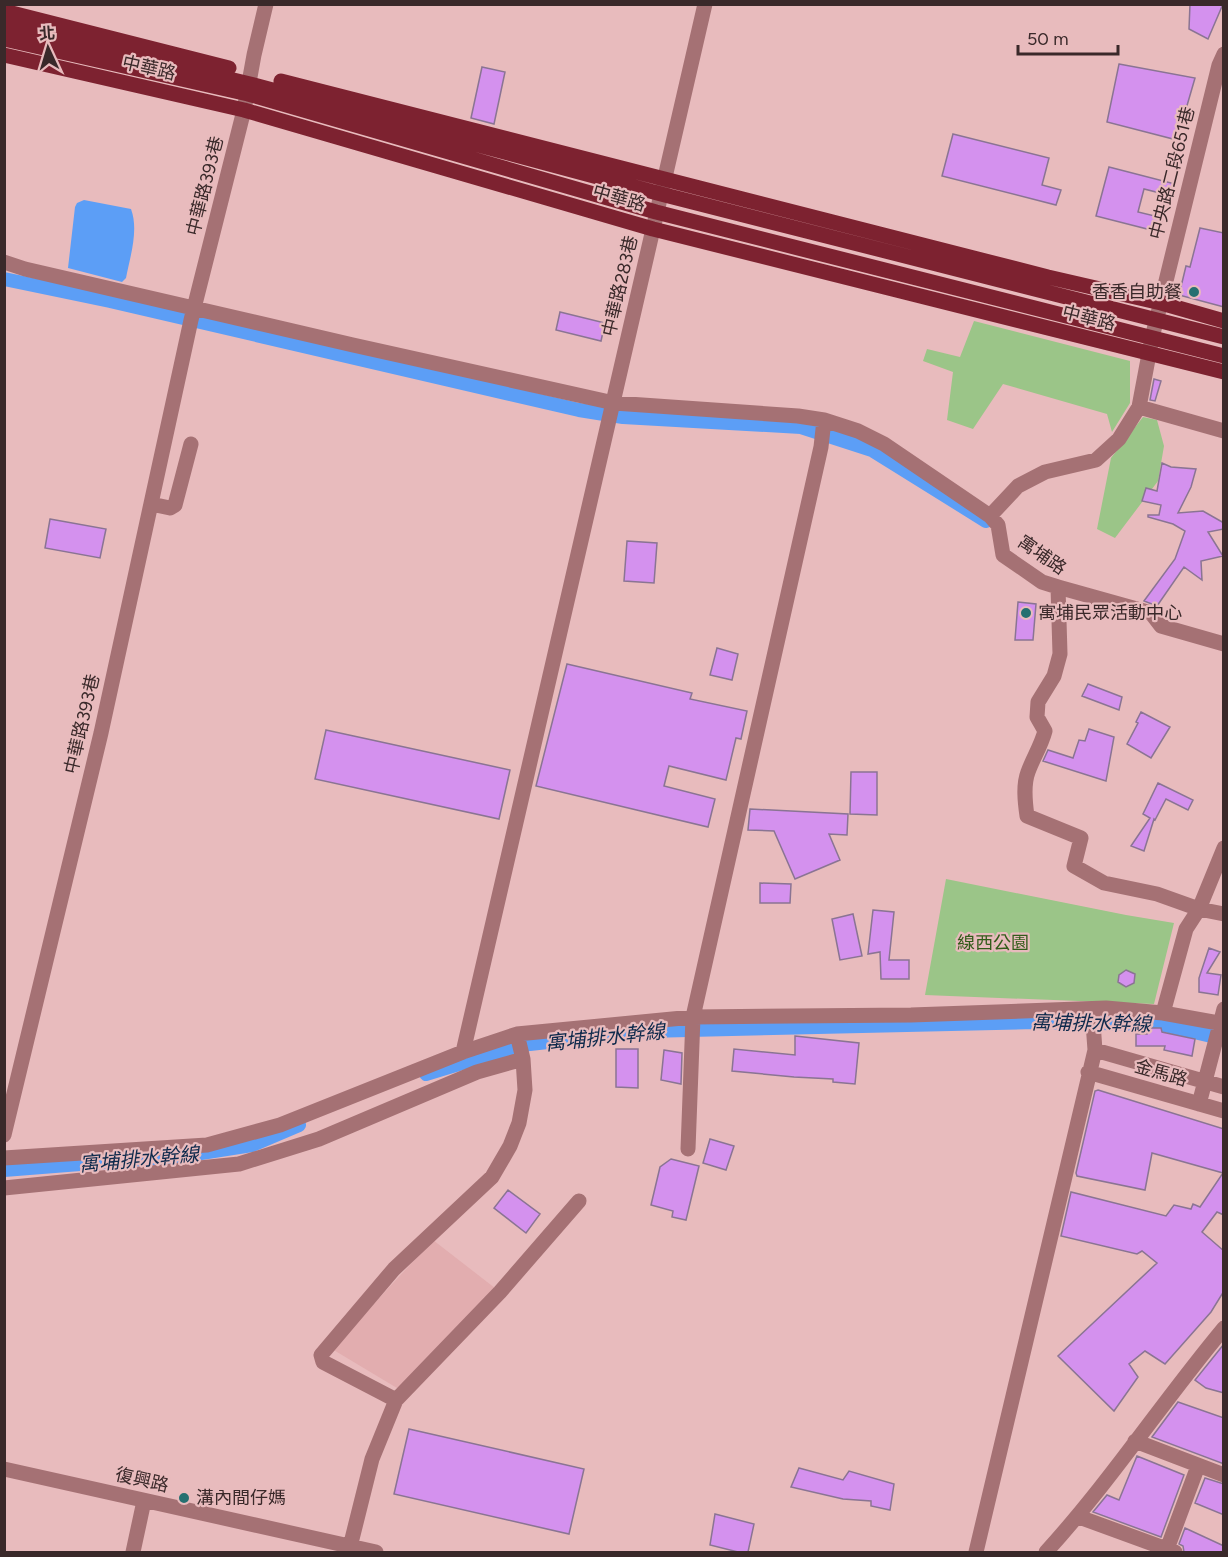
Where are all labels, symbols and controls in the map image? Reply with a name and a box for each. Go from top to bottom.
north arrow [18,18,78,78]
scale bar [1018,18,1118,56]
text: 北 [38,23,56,44]
text: 50 m [1027,28,1069,50]
street label: 中華路 [120,51,178,85]
street label: 中央路二段651巷 [1145,104,1199,242]
street label: 中華路393巷 [182,134,228,238]
street label: 中華路 [590,180,648,216]
street label: 中華路283巷 [598,233,642,339]
place label: 香香自助餐 [1092,281,1182,303]
marker: 香香自助餐 [1187,285,1201,299]
street label: 中華路 [1060,301,1118,335]
street label: 寓埔路 [1014,531,1070,579]
place label: 寓埔民眾活動中心 [1038,602,1182,624]
marker: 寓埔民眾活動中心 [1019,606,1033,620]
street label: 中華路393巷 [60,672,104,776]
park label: 線西公園 [957,932,1029,954]
water label: 寓埔排水幹線 [1031,1010,1153,1036]
water label: 寓埔排水幹線 [544,1019,668,1055]
street label: 金馬路 [1132,1055,1190,1091]
water label: 寓埔排水幹線 [78,1142,202,1176]
street label: 復興路 [113,1463,171,1497]
place label: 溝內間仔媽 [196,1487,286,1509]
marker: 溝內間仔媽 [177,1491,191,1505]

